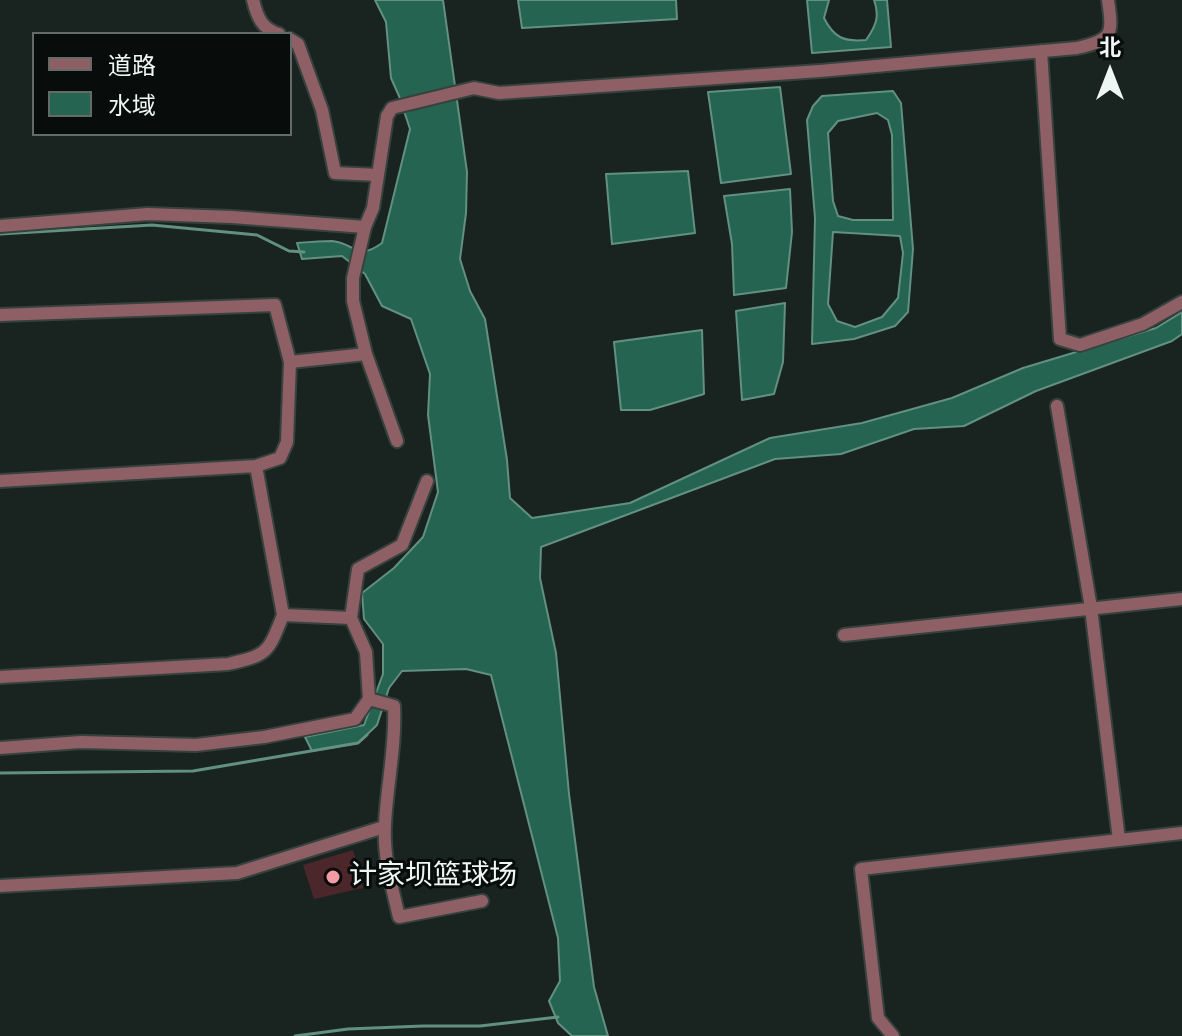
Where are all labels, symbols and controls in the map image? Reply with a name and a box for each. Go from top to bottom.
legend [32,32,292,136]
north arrow [1070,32,1150,112]
text: 北 [1099,33,1121,63]
text: 道路 [108,50,156,82]
text: 水域 [108,90,156,122]
place label: 计家坝篮球场 [349,860,517,894]
marker: 计家坝篮球场 [324,868,342,886]

